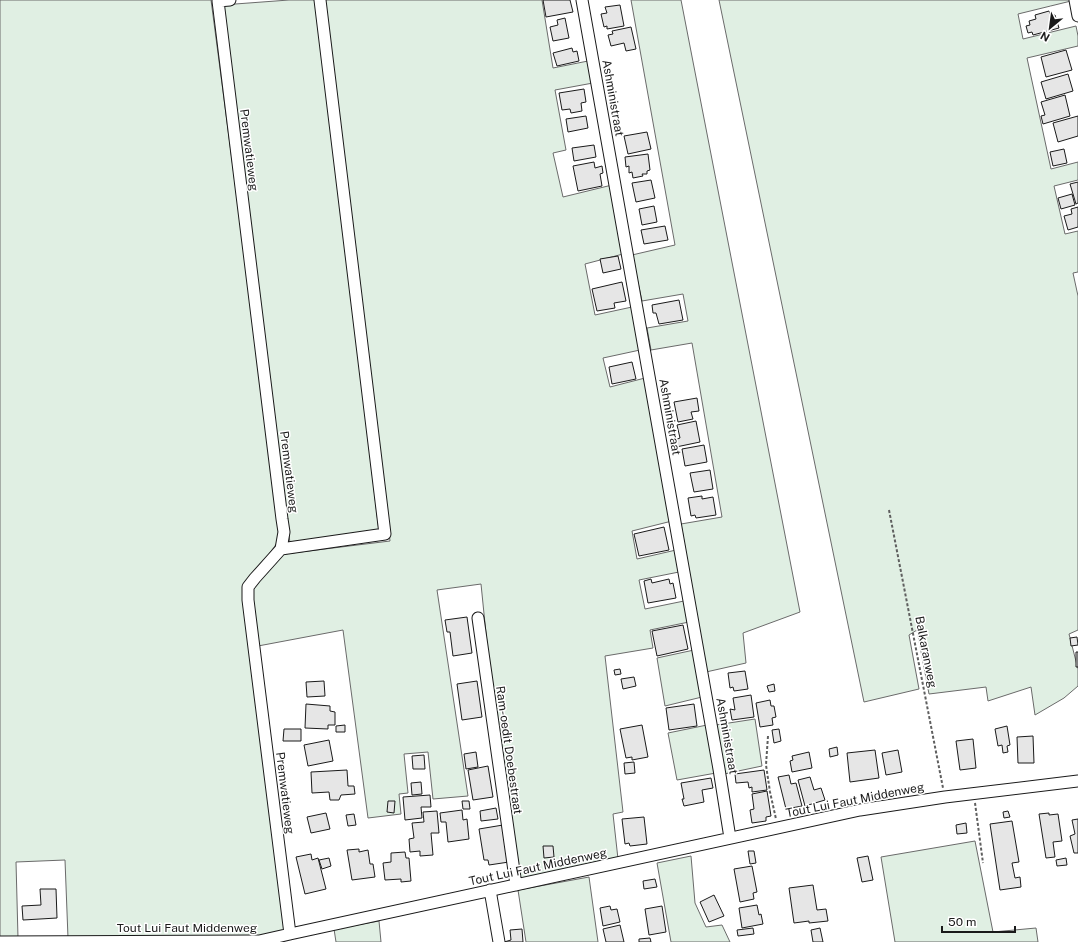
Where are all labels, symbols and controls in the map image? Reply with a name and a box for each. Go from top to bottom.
north arrow [1030,8,1070,48]
text: N [1038,29,1052,44]
street label: Ashministraat [599,59,627,138]
street label: Premwatieweg [237,108,261,192]
street label: Ashministraat [656,378,684,457]
street label: Premwatieweg [277,430,301,514]
street label: Balkaranweg [912,615,940,689]
street label: Ram-oedit Doebestraat [493,685,525,815]
street label: Ashministraat [713,697,741,776]
street label: Premwatieweg [273,751,297,835]
street label: Tout Lui Faut Middenweg [785,780,925,820]
street label: Tout Lui Faut Middenweg [468,846,608,888]
scale bar [942,908,1015,934]
text: 50 m [948,915,976,929]
street label: Tout Lui Faut Middenweg [117,921,257,935]

